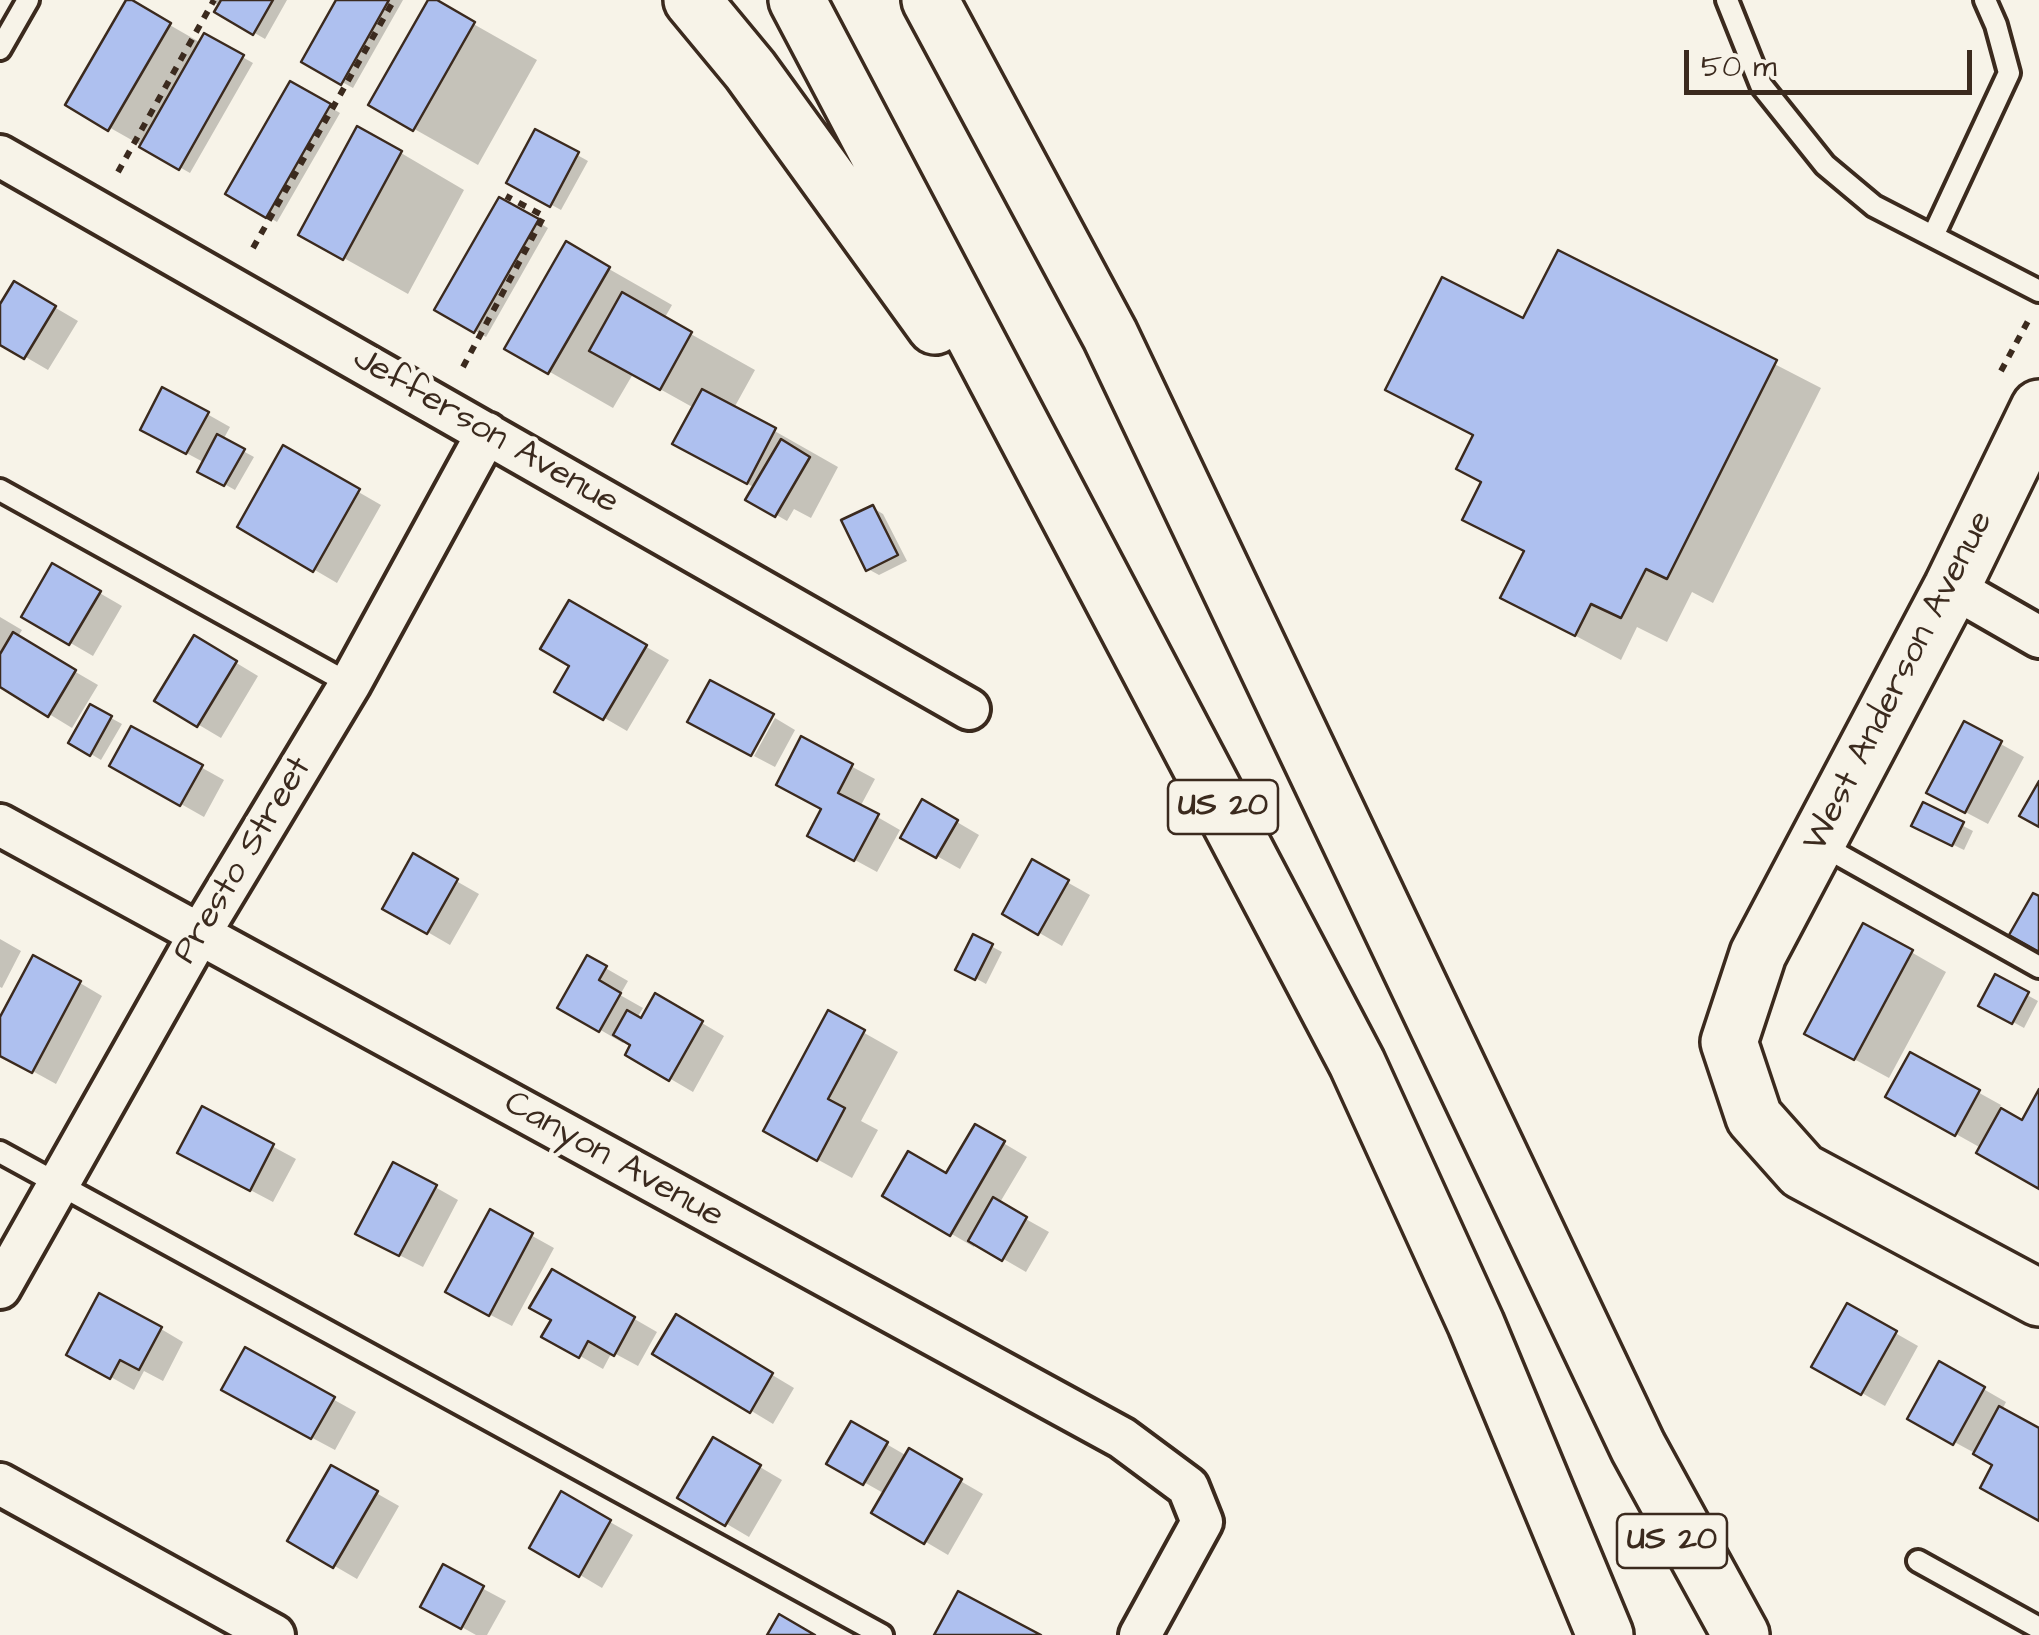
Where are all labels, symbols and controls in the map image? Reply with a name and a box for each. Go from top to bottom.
scale bar [1689,30,1976,92]
text: 50 m [1701,46,1777,88]
street label: Jefferson Avenue [345,339,625,525]
street label: West Anderson Avenue [1796,505,2004,859]
street label: Presto Street [166,750,322,972]
road number: US 20 [1168,780,1278,834]
street label: Canyon Avenue [496,1083,730,1239]
road number: US 20 [1617,1514,1727,1568]

